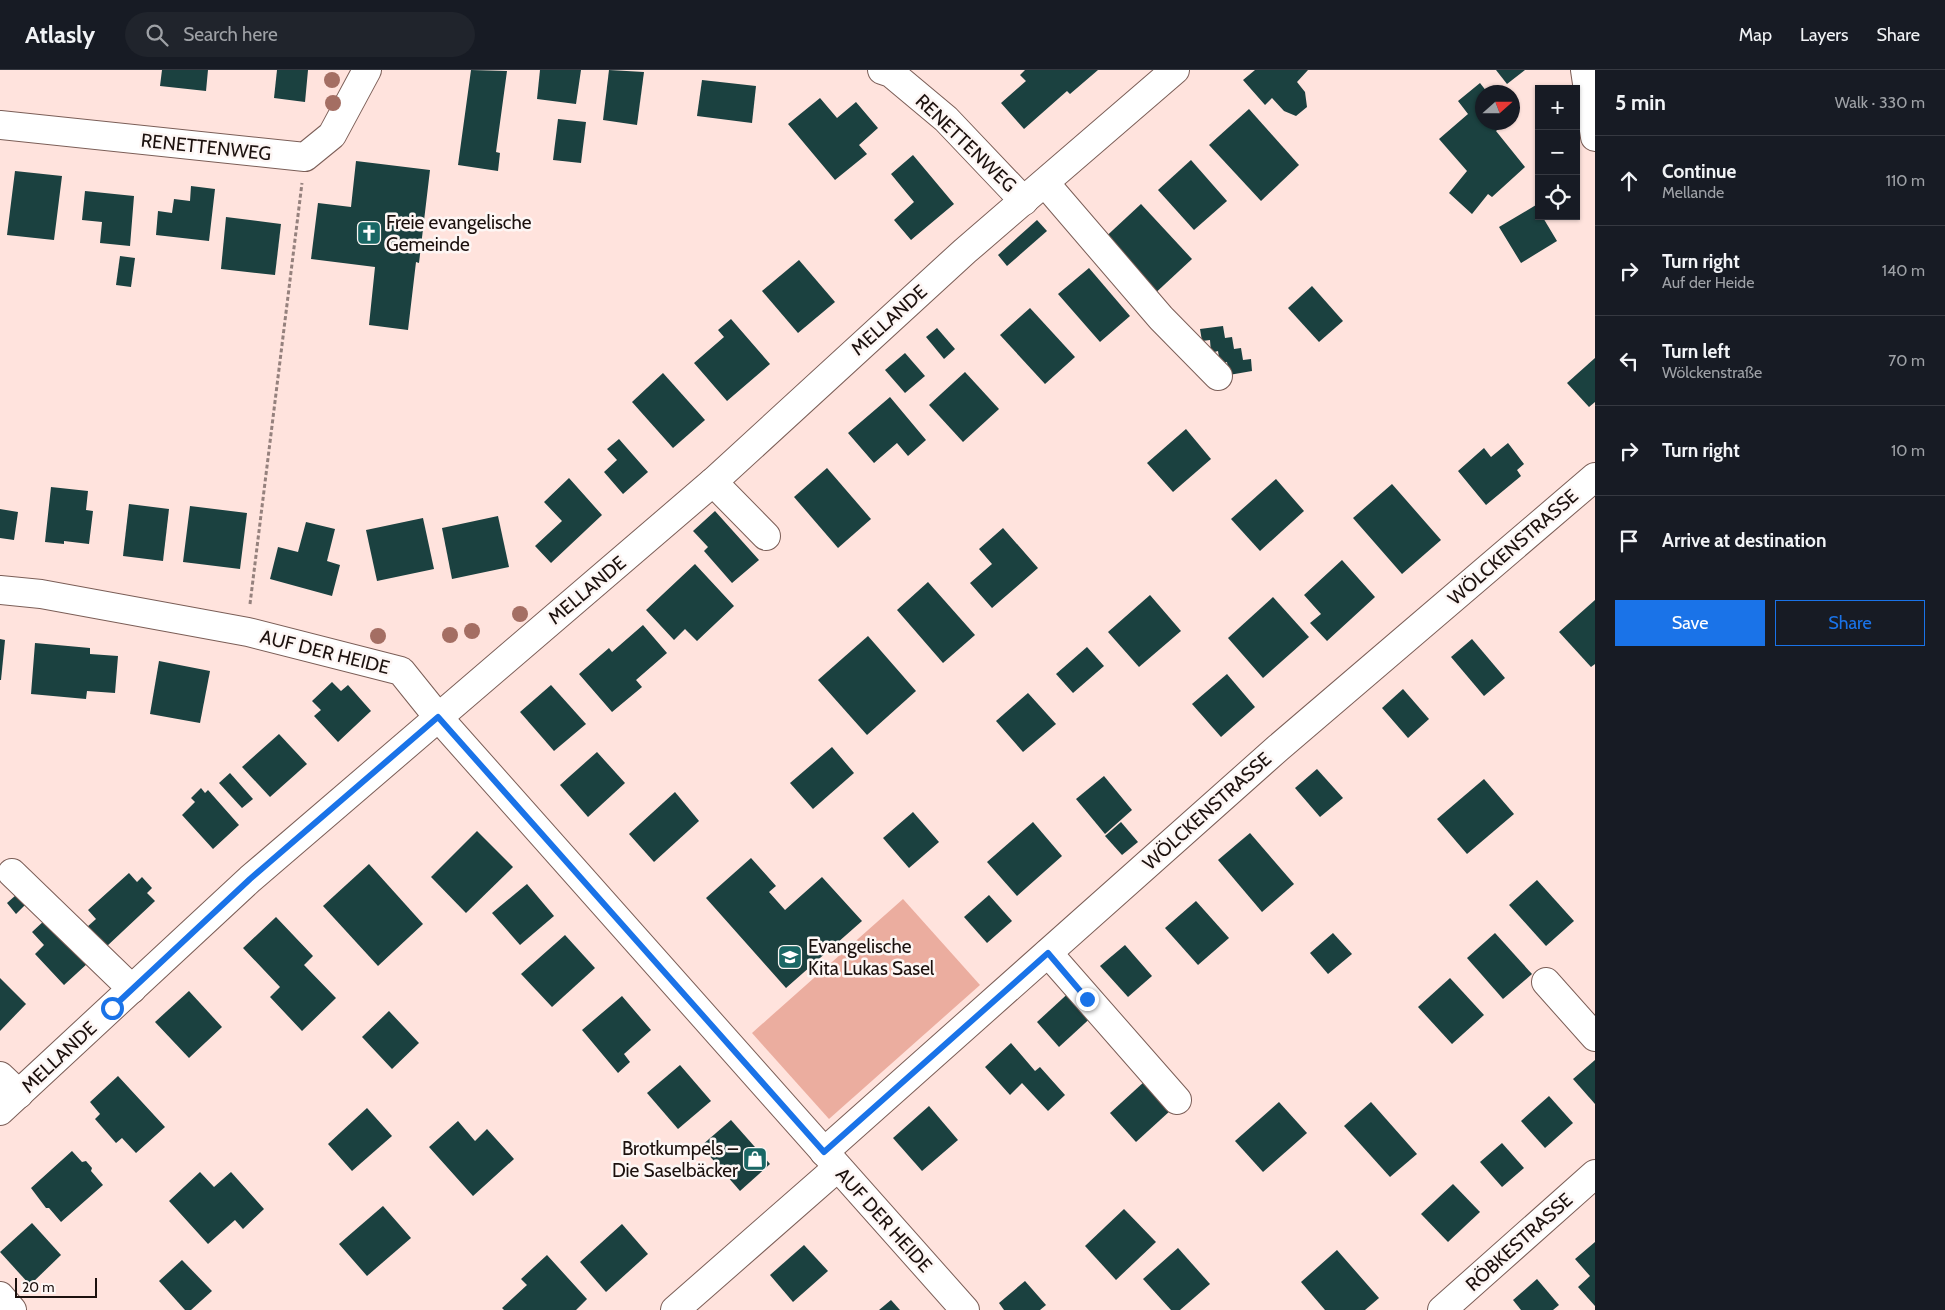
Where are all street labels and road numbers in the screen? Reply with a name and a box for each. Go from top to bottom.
street label: RENETTENWEG [911,89,1021,197]
street label: RENETTENWEG [140,129,272,165]
street label: MELLANDE [846,280,932,360]
street label: WÖLCKENSTRASSE [1443,484,1583,610]
street label: MELLANDE [543,551,631,629]
street label: AUF DER HEIDE [258,625,392,679]
street label: WÖLCKENSTRASSE [1138,747,1276,875]
street label: MELLANDE [17,1016,101,1098]
street label: AUF DER HEIDE [831,1163,937,1277]
street label: RÖBKESTRASSE [1461,1188,1577,1296]

